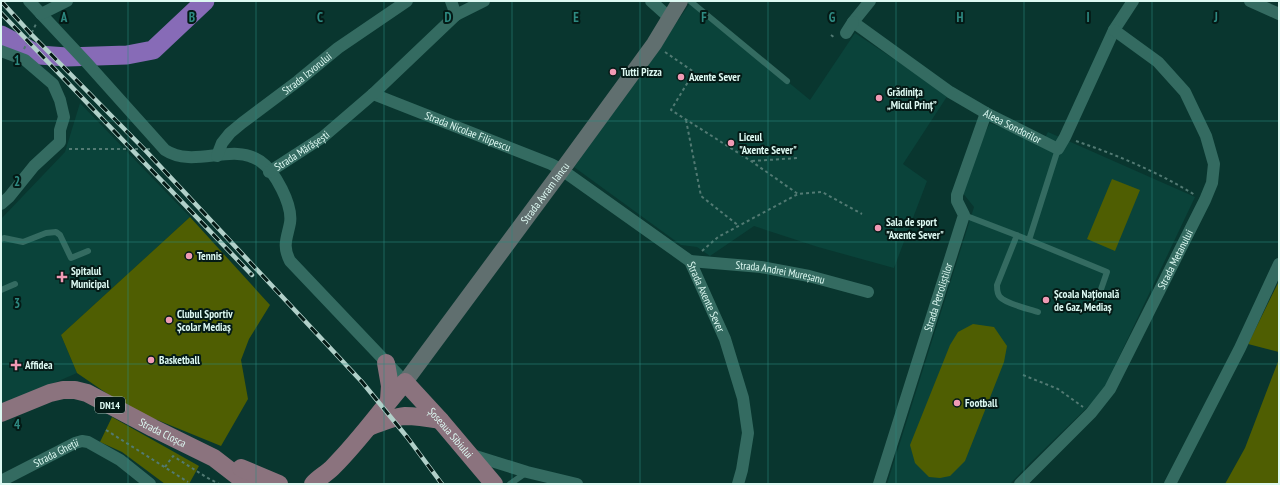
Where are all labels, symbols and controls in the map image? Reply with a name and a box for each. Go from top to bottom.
text: A [60,9,68,26]
text: B [189,9,195,26]
text: C [317,9,323,26]
text: D [445,9,452,26]
text: E [573,9,579,26]
text: F [701,9,707,26]
text: G [829,9,836,26]
text: H [957,9,964,26]
text: I [1086,9,1090,26]
text: J [1213,9,1218,26]
street label: Strada Izvorului [279,49,334,98]
text: 1 [14,52,20,69]
place label: Tutti Pizza [621,65,662,79]
marker: Tutti Pizza [608,67,618,77]
place label: Axente Sever [688,70,741,84]
marker: Axente Sever [676,72,686,82]
place label: Grădinița „Micul Prinț” [887,85,937,112]
marker: Grădinița „Micul Prinț” [874,93,884,103]
street label: Aleea Sondorilor [981,106,1044,147]
street label: Strada Nicolae Filipescu [423,108,513,155]
street label: Strada Mărășești [272,128,332,174]
place label: Liceul "Axente Sever" [739,130,797,157]
marker: Liceul "Axente Sever" [726,138,736,148]
street label: Strada Avram Iancu [518,159,572,227]
text: 2 [14,173,20,190]
place label: Sala de sport "Axente Sever" [886,215,944,242]
marker: Sala de sport "Axente Sever" [873,223,883,233]
street label: Strada Metanului [1154,227,1196,292]
place label: Tennis [197,249,222,263]
marker: Tennis [184,251,194,261]
street label: Strada Andrei Mureșanu [735,258,827,287]
street label: Strada Axente Sever [684,259,728,334]
street label: Strada Petroliștilor [921,261,955,333]
place label: Spitalul Municipal [71,264,109,291]
marker: Spitalul Municipal [56,271,68,283]
place label: Școala Națională de Gaz, Mediaș [1054,287,1120,314]
text: 3 [14,295,20,312]
marker: Școala Națională de Gaz, Mediaș [1041,295,1051,305]
place label: Clubul Sportiv Școlar Mediaș [177,307,233,334]
marker: Clubul Sportiv Școlar Mediaș [164,315,174,325]
place label: Basketball [159,353,200,367]
marker: Basketball [146,355,156,365]
place label: Affidea [24,358,53,372]
marker: Affidea [10,359,22,371]
place label: Football [965,396,998,410]
road number: DN14 [95,397,125,413]
marker: Football [952,398,962,408]
street label: Șoseaua Sibiului [425,405,476,461]
street label: Strada Cloșca [137,415,189,450]
text: 4 [14,416,21,433]
street label: Strada Gheții [31,435,80,470]

